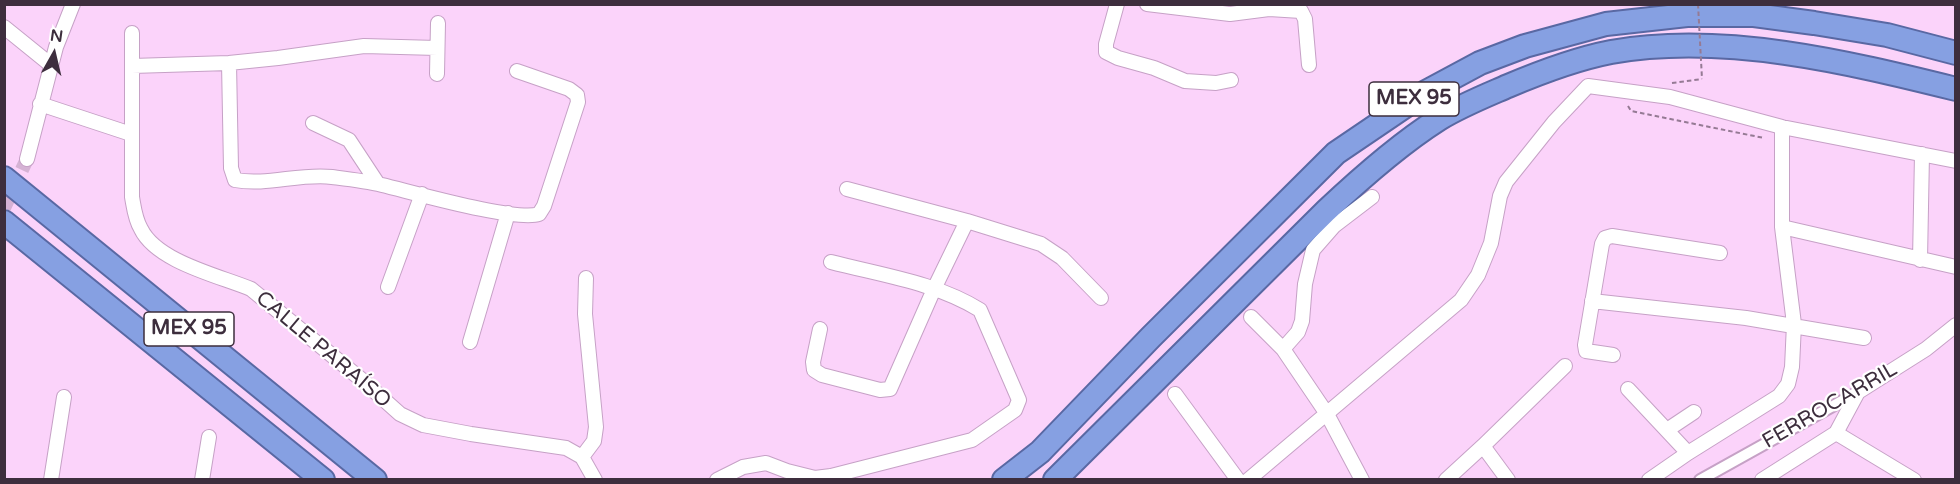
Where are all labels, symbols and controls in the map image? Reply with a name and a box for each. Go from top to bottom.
north arrow [24,24,84,84]
text: N [49,25,64,47]
road number: MEX 95 [1369,82,1459,116]
street label: CALLE PARAÍSO [250,286,396,414]
road number: MEX 95 [144,312,234,346]
street label: FERROCARRIL [1758,357,1902,455]

